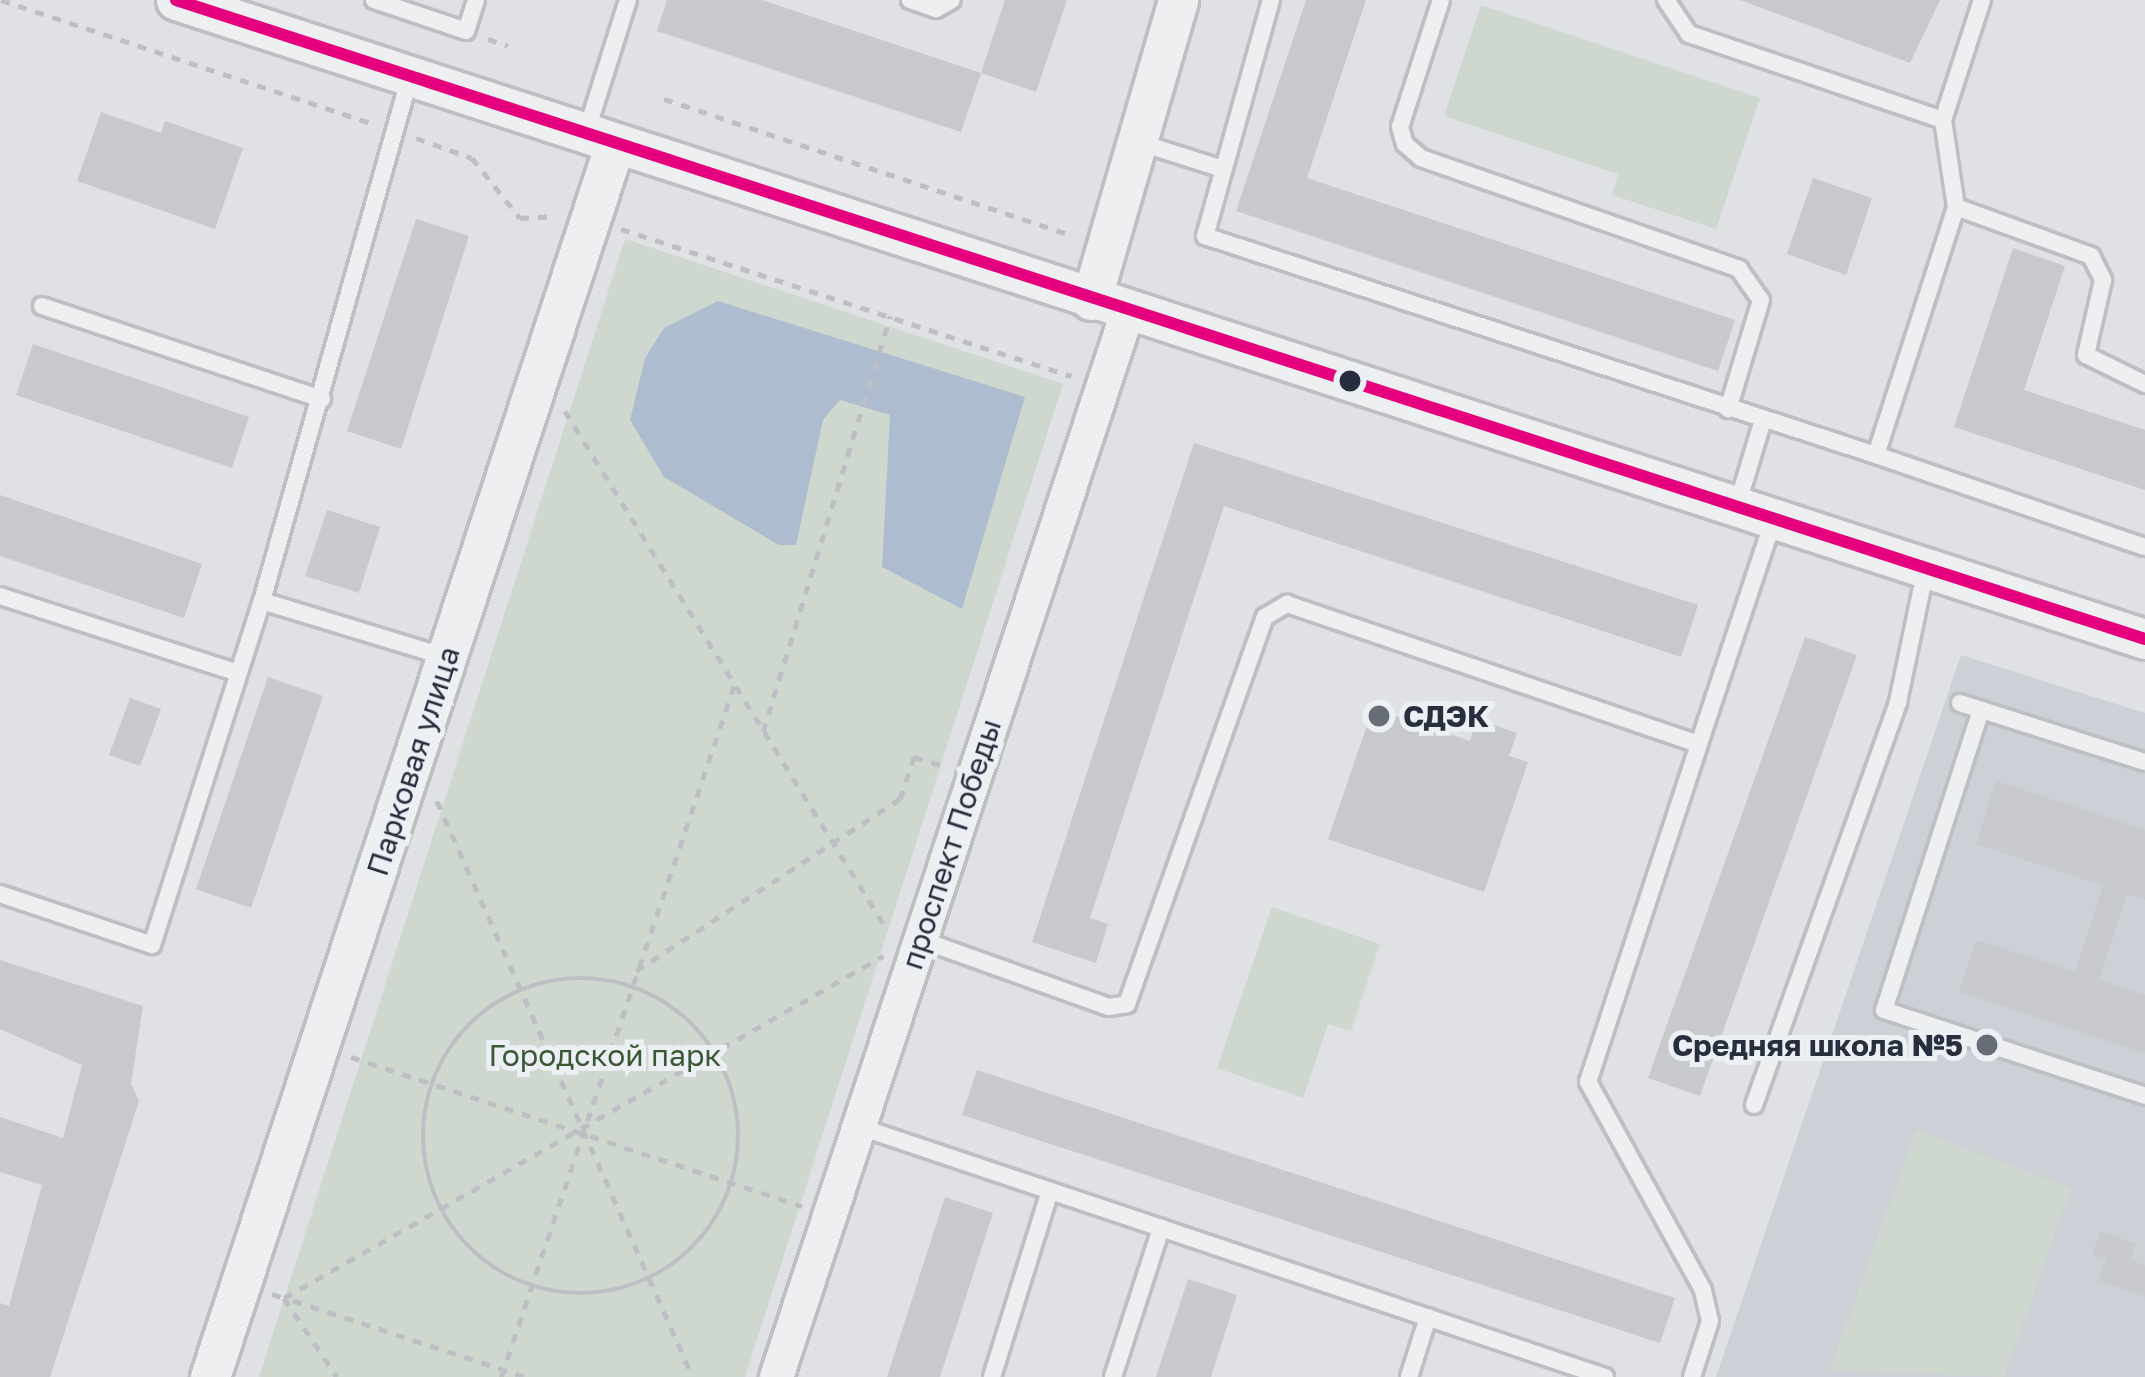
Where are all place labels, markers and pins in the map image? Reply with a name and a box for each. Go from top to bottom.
unlabelled marker [1339,370,1361,392]
place label: СДЭК [1403,698,1489,734]
marker: СДЭК [1366,703,1392,729]
place label: Средняя школа №5 [1672,1027,1963,1063]
marker: Средняя школа №5 [1974,1032,2000,1058]

